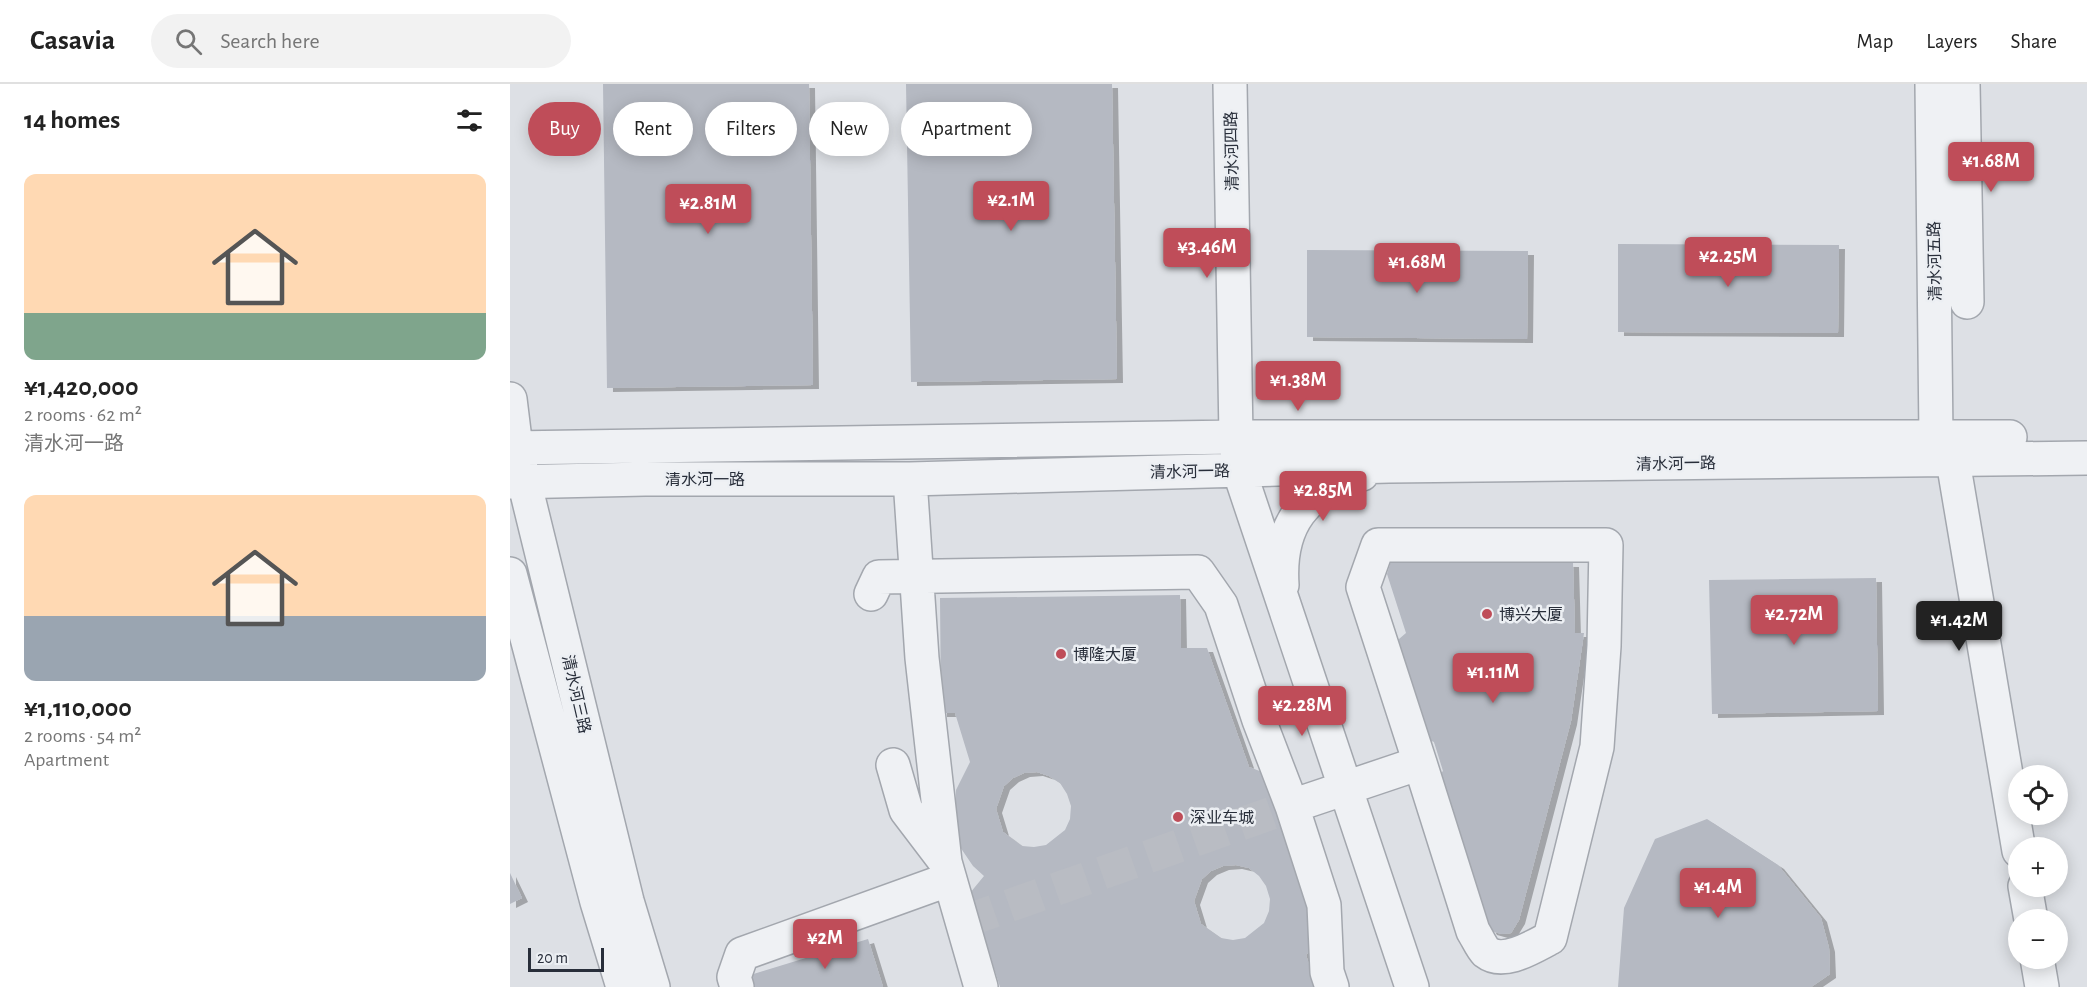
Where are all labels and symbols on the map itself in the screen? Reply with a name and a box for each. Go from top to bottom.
street label: 清水河四路 [1222,111,1241,191]
pin: ¥1.68M [1942,142,2040,193]
pin: ¥2.1M [969,181,1053,232]
pin: ¥2.81M [659,184,757,235]
street label: 清水河五路 [1925,221,1944,301]
pin: ¥3.46M [1158,228,1256,279]
pin: ¥2.25M [1679,237,1777,288]
pin: ¥1.68M [1368,243,1466,294]
pin: ¥1.38M [1249,361,1347,412]
street label: 清水河一路 [1636,454,1716,473]
street label: 清水河一路 [1150,462,1230,481]
street label: 清水河一路 [665,471,745,488]
pin: ¥2.85M [1274,471,1372,522]
pin: ¥2.72M [1745,595,1843,646]
pin: ¥1.42M [1910,601,2008,652]
place label: 博兴大厦 [1499,606,1563,623]
marker: 博兴大厦 [1480,607,1494,621]
place label: 博隆大厦 [1073,646,1137,663]
marker: 博隆大厦 [1054,647,1068,661]
street label: 清水河三路 [559,653,594,735]
pin: ¥1.11M [1444,653,1542,704]
pin: ¥2.28M [1253,686,1351,737]
place label: 深业车城 [1190,809,1254,826]
marker: 深业车城 [1171,810,1185,824]
pin: ¥1.4M [1676,868,1760,919]
pin: ¥2M [796,919,854,970]
scale bar [528,945,604,972]

